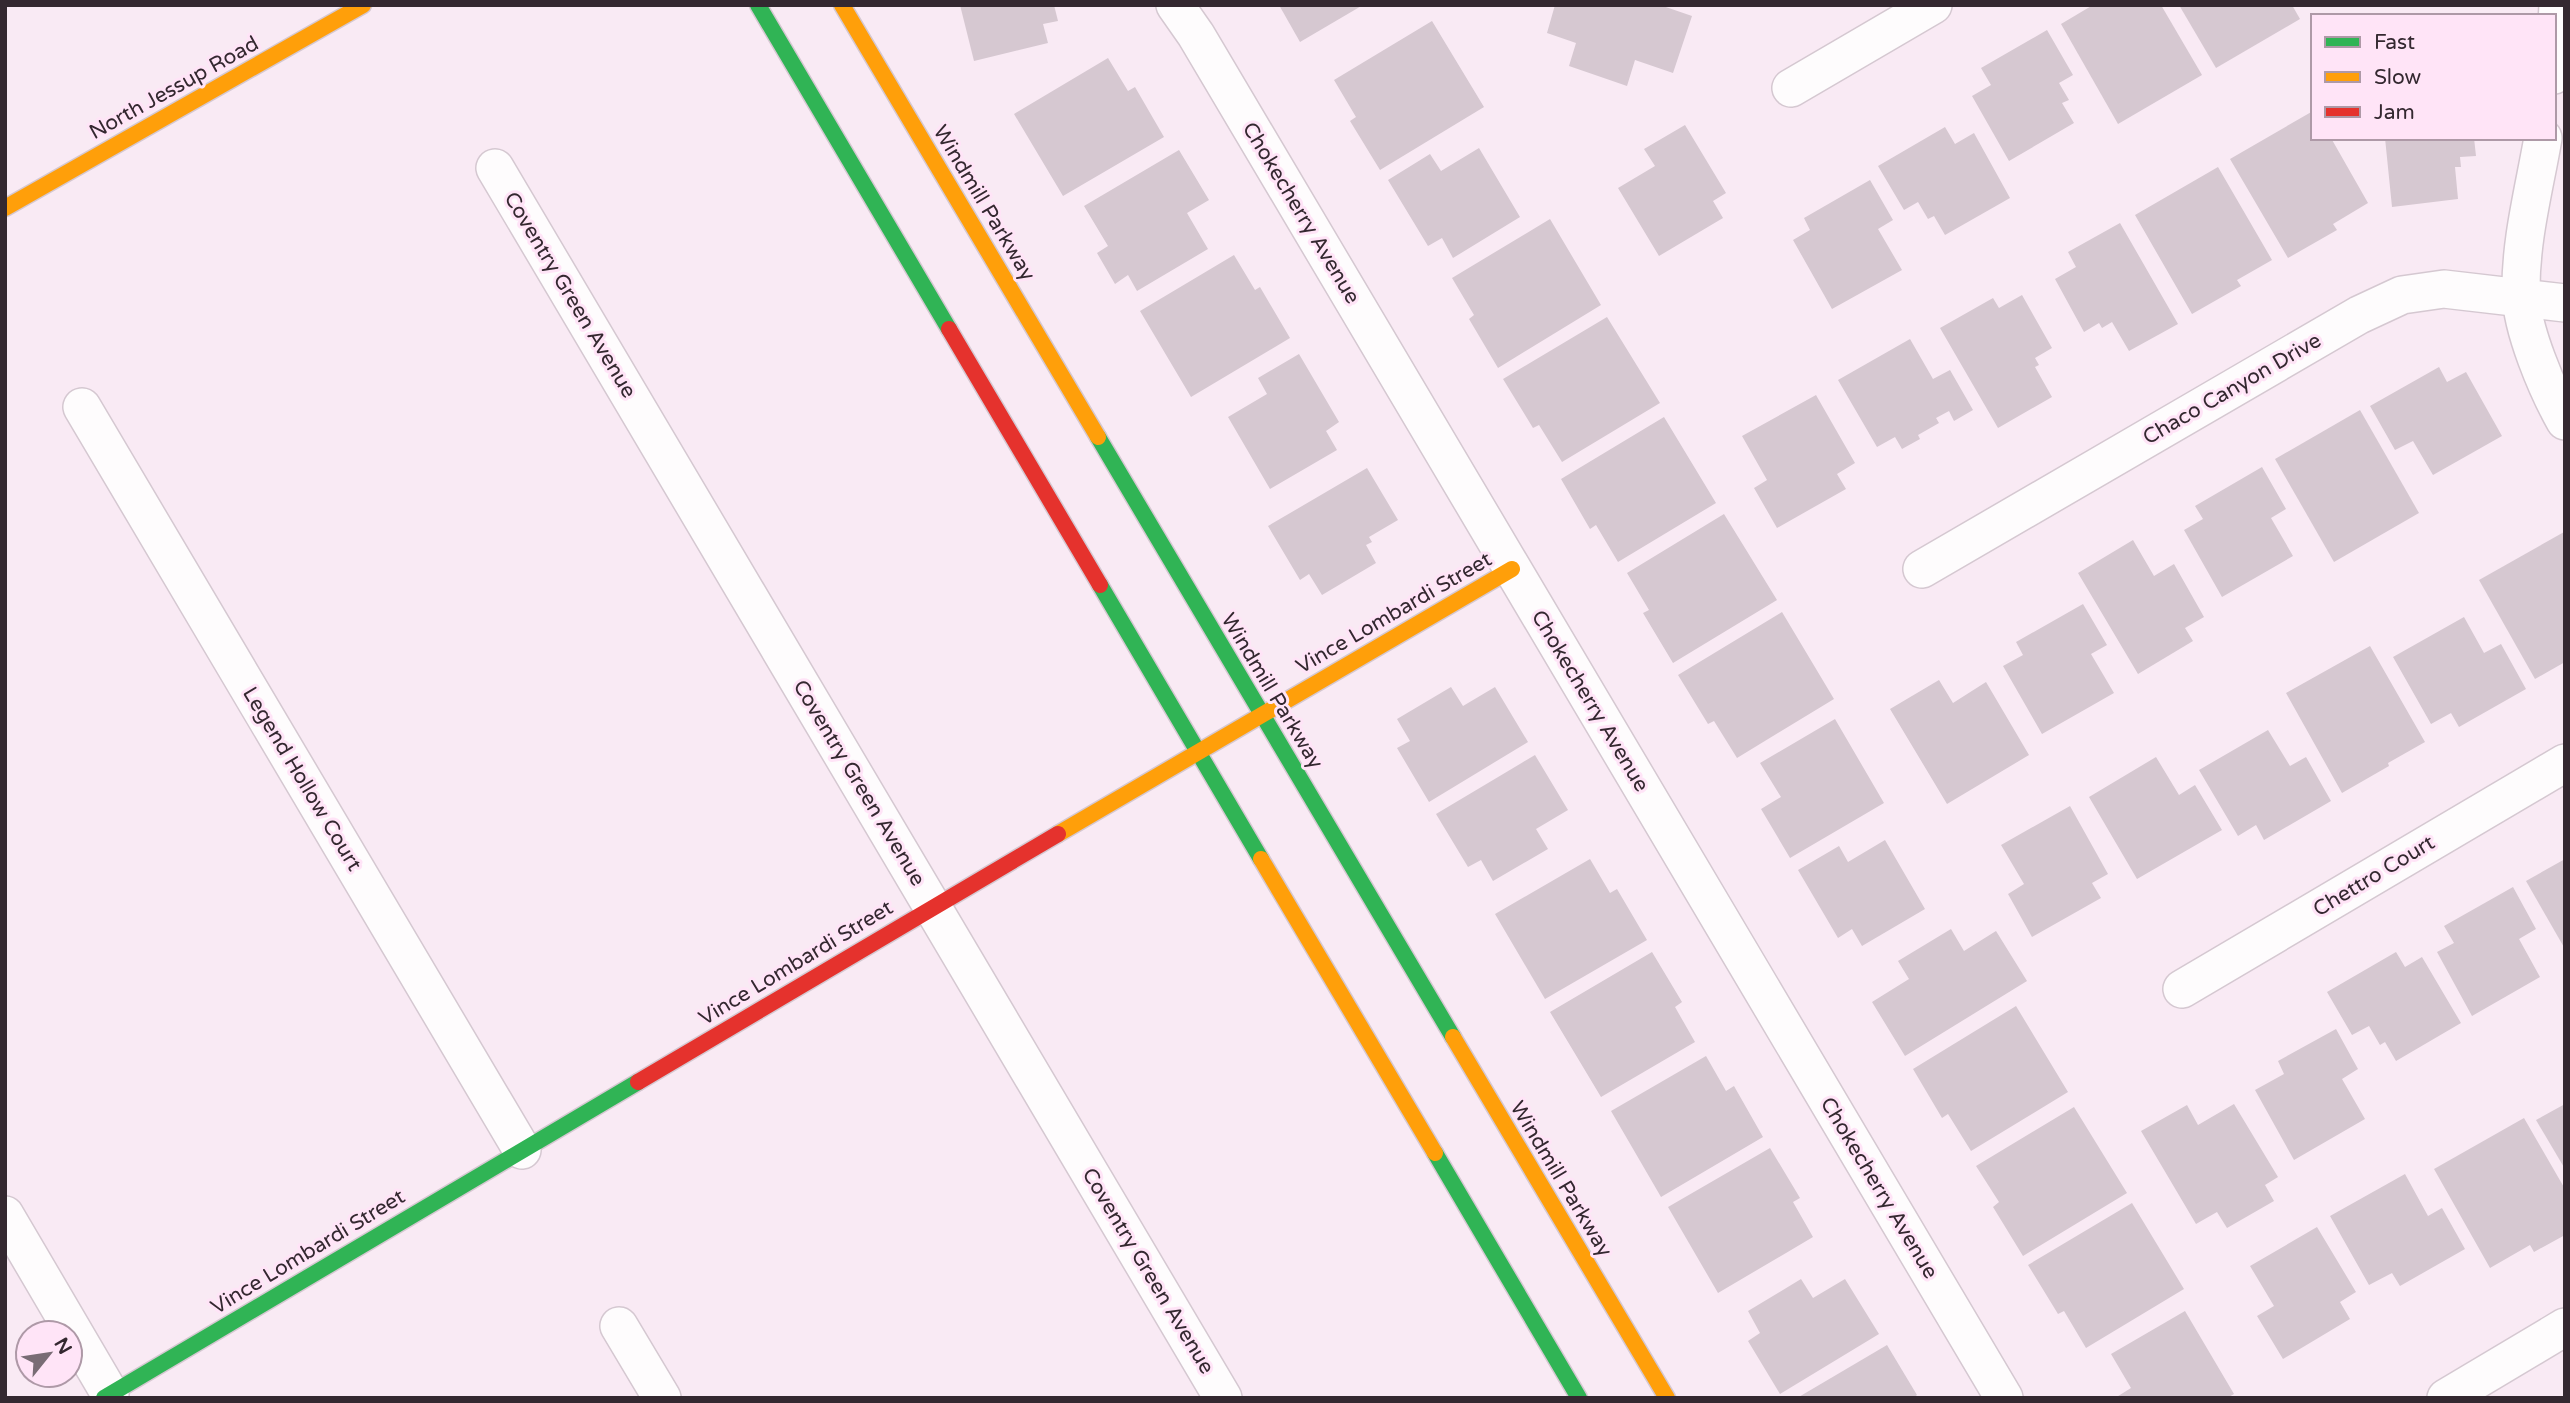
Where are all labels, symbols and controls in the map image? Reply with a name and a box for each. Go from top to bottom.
legend [2311,14,2556,140]
text: Fast [2374,30,2415,55]
street label: North Jessup Road [85,31,263,145]
text: Slow [2374,65,2422,90]
text: Jam [2374,100,2415,125]
street label: Chokecherry Avenue [1237,118,1365,308]
street label: Windmill Parkway [928,121,1040,285]
street label: Coventry Green Avenue [499,187,642,403]
street label: Chaco Canyon Drive [2139,328,2326,450]
street label: Vince Lombardi Street [1292,547,1496,679]
street label: Chokecherry Avenue [1526,606,1654,796]
street label: Windmill Parkway [1216,609,1328,773]
street label: Coventry Green Avenue [788,675,931,891]
street label: Legend Hollow Court [237,683,367,875]
street label: Chettro Court [2309,830,2439,922]
street label: Vince Lombardi Street [695,895,897,1031]
street label: Chokecherry Avenue [1815,1093,1943,1283]
street label: Windmill Parkway [1505,1097,1617,1261]
street label: Coventry Green Avenue [1077,1163,1220,1379]
street label: Vince Lombardi Street [207,1184,409,1320]
north arrow [14,1319,84,1389]
text: N [50,1334,76,1358]

